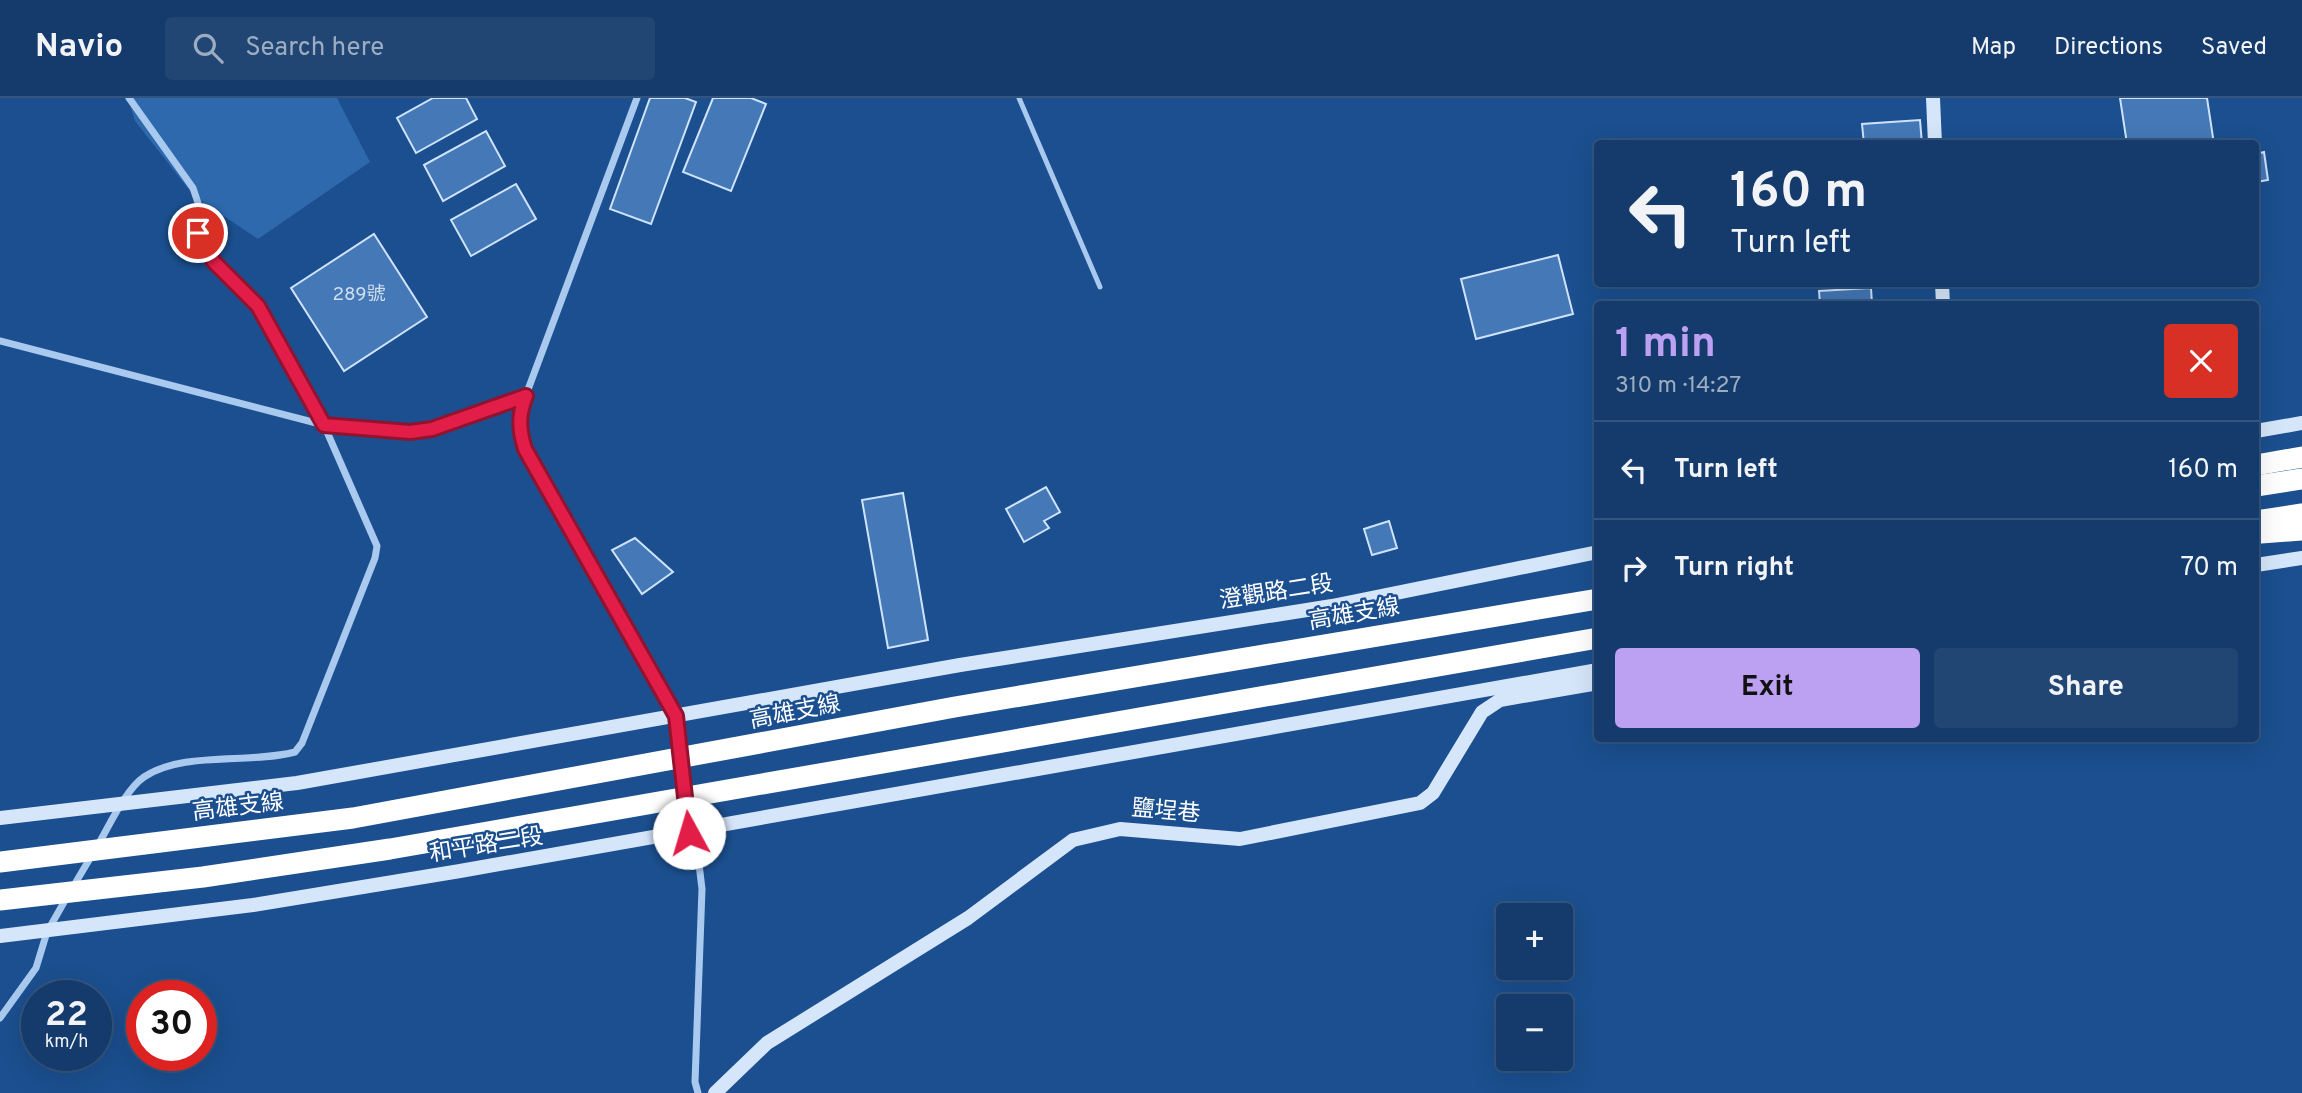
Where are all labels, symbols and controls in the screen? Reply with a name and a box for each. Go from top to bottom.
search box [165,17,655,80]
text: Navio [35,27,123,69]
icon: search [189,29,227,67]
text: Search here [245,32,384,65]
text: Map [1971,33,2016,63]
text: Directions [2054,33,2163,63]
text: Saved [2201,33,2267,63]
text: 160 m [1730,163,1867,225]
icon: left [1615,168,1706,259]
pin [168,203,228,263]
icon: arrive [179,214,217,252]
text: Turn left [1730,224,1851,264]
house number: 289號 [332,283,386,307]
text: 1 min [1615,319,1716,372]
button: close [2164,324,2238,398]
text: 310 m · 14:27 [1615,372,1741,401]
icon: left [1615,451,1653,489]
text: Turn left [1674,454,1778,487]
text: 160 m [2168,454,2238,487]
icon: right [1615,549,1653,587]
text: Turn right [1674,552,1794,585]
text: 70 m [2180,552,2238,585]
street label: 澄觀路二段 [1217,570,1335,617]
street label: 高雄支線 [1307,593,1402,638]
button: Exit [1615,648,1920,728]
button: Share [1934,648,2238,728]
street label: 高雄支線 [748,690,843,736]
street label: 高雄支線 [191,788,286,828]
street label: 鹽埕巷 [1130,795,1201,830]
position arrow [652,796,726,870]
street label: 和平路二段 [427,823,545,870]
map controls [1496,903,1573,1071]
button: + [1496,903,1573,980]
speed limit sign: 30 [126,980,217,1071]
text: 22 [45,994,88,1038]
button: − [1496,994,1573,1071]
text: km/h [45,1031,88,1054]

